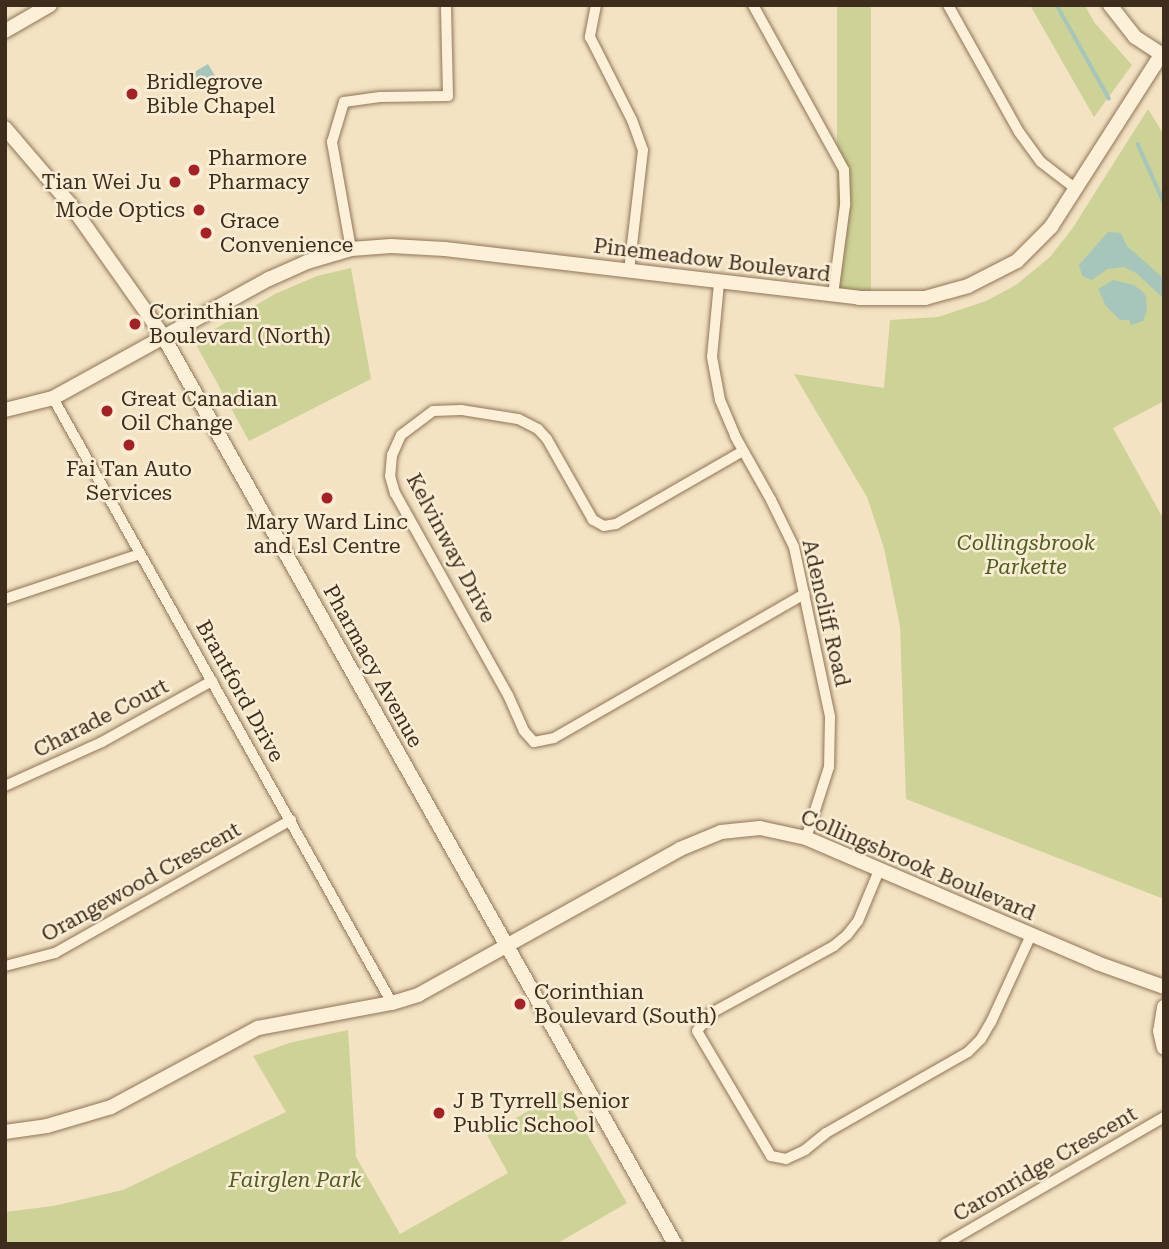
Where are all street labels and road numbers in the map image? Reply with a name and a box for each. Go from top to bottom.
street label: Pinemeadow Boulevard [592,233,832,287]
street label: Kelvinway Drive [401,469,501,627]
street label: Adencliff Road [797,537,855,689]
street label: Pharmacy Avenue [318,580,428,752]
street label: Brantford Drive [191,616,289,766]
street label: Charade Court [29,673,173,763]
street label: Collingsbrook Boulevard [797,804,1039,926]
street label: Orangewood Crescent [37,817,245,947]
street label: Caronridge Crescent [949,1101,1141,1227]

